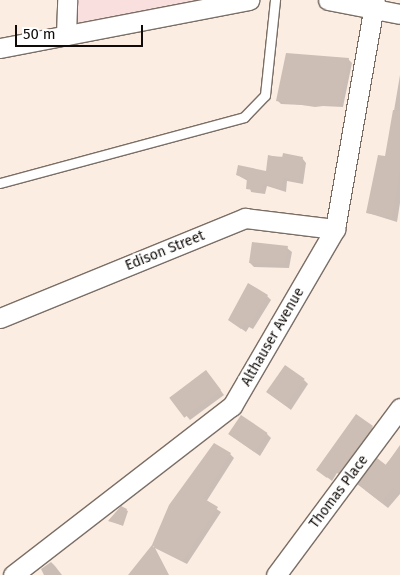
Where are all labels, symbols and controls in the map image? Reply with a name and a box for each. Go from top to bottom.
scale bar [18,15,145,47]
text: 50 m [23,25,56,43]
street label: Edison Street [123,227,207,275]
street label: Althauser Avenue [238,285,308,389]
street label: Thomas Place [306,452,372,532]

